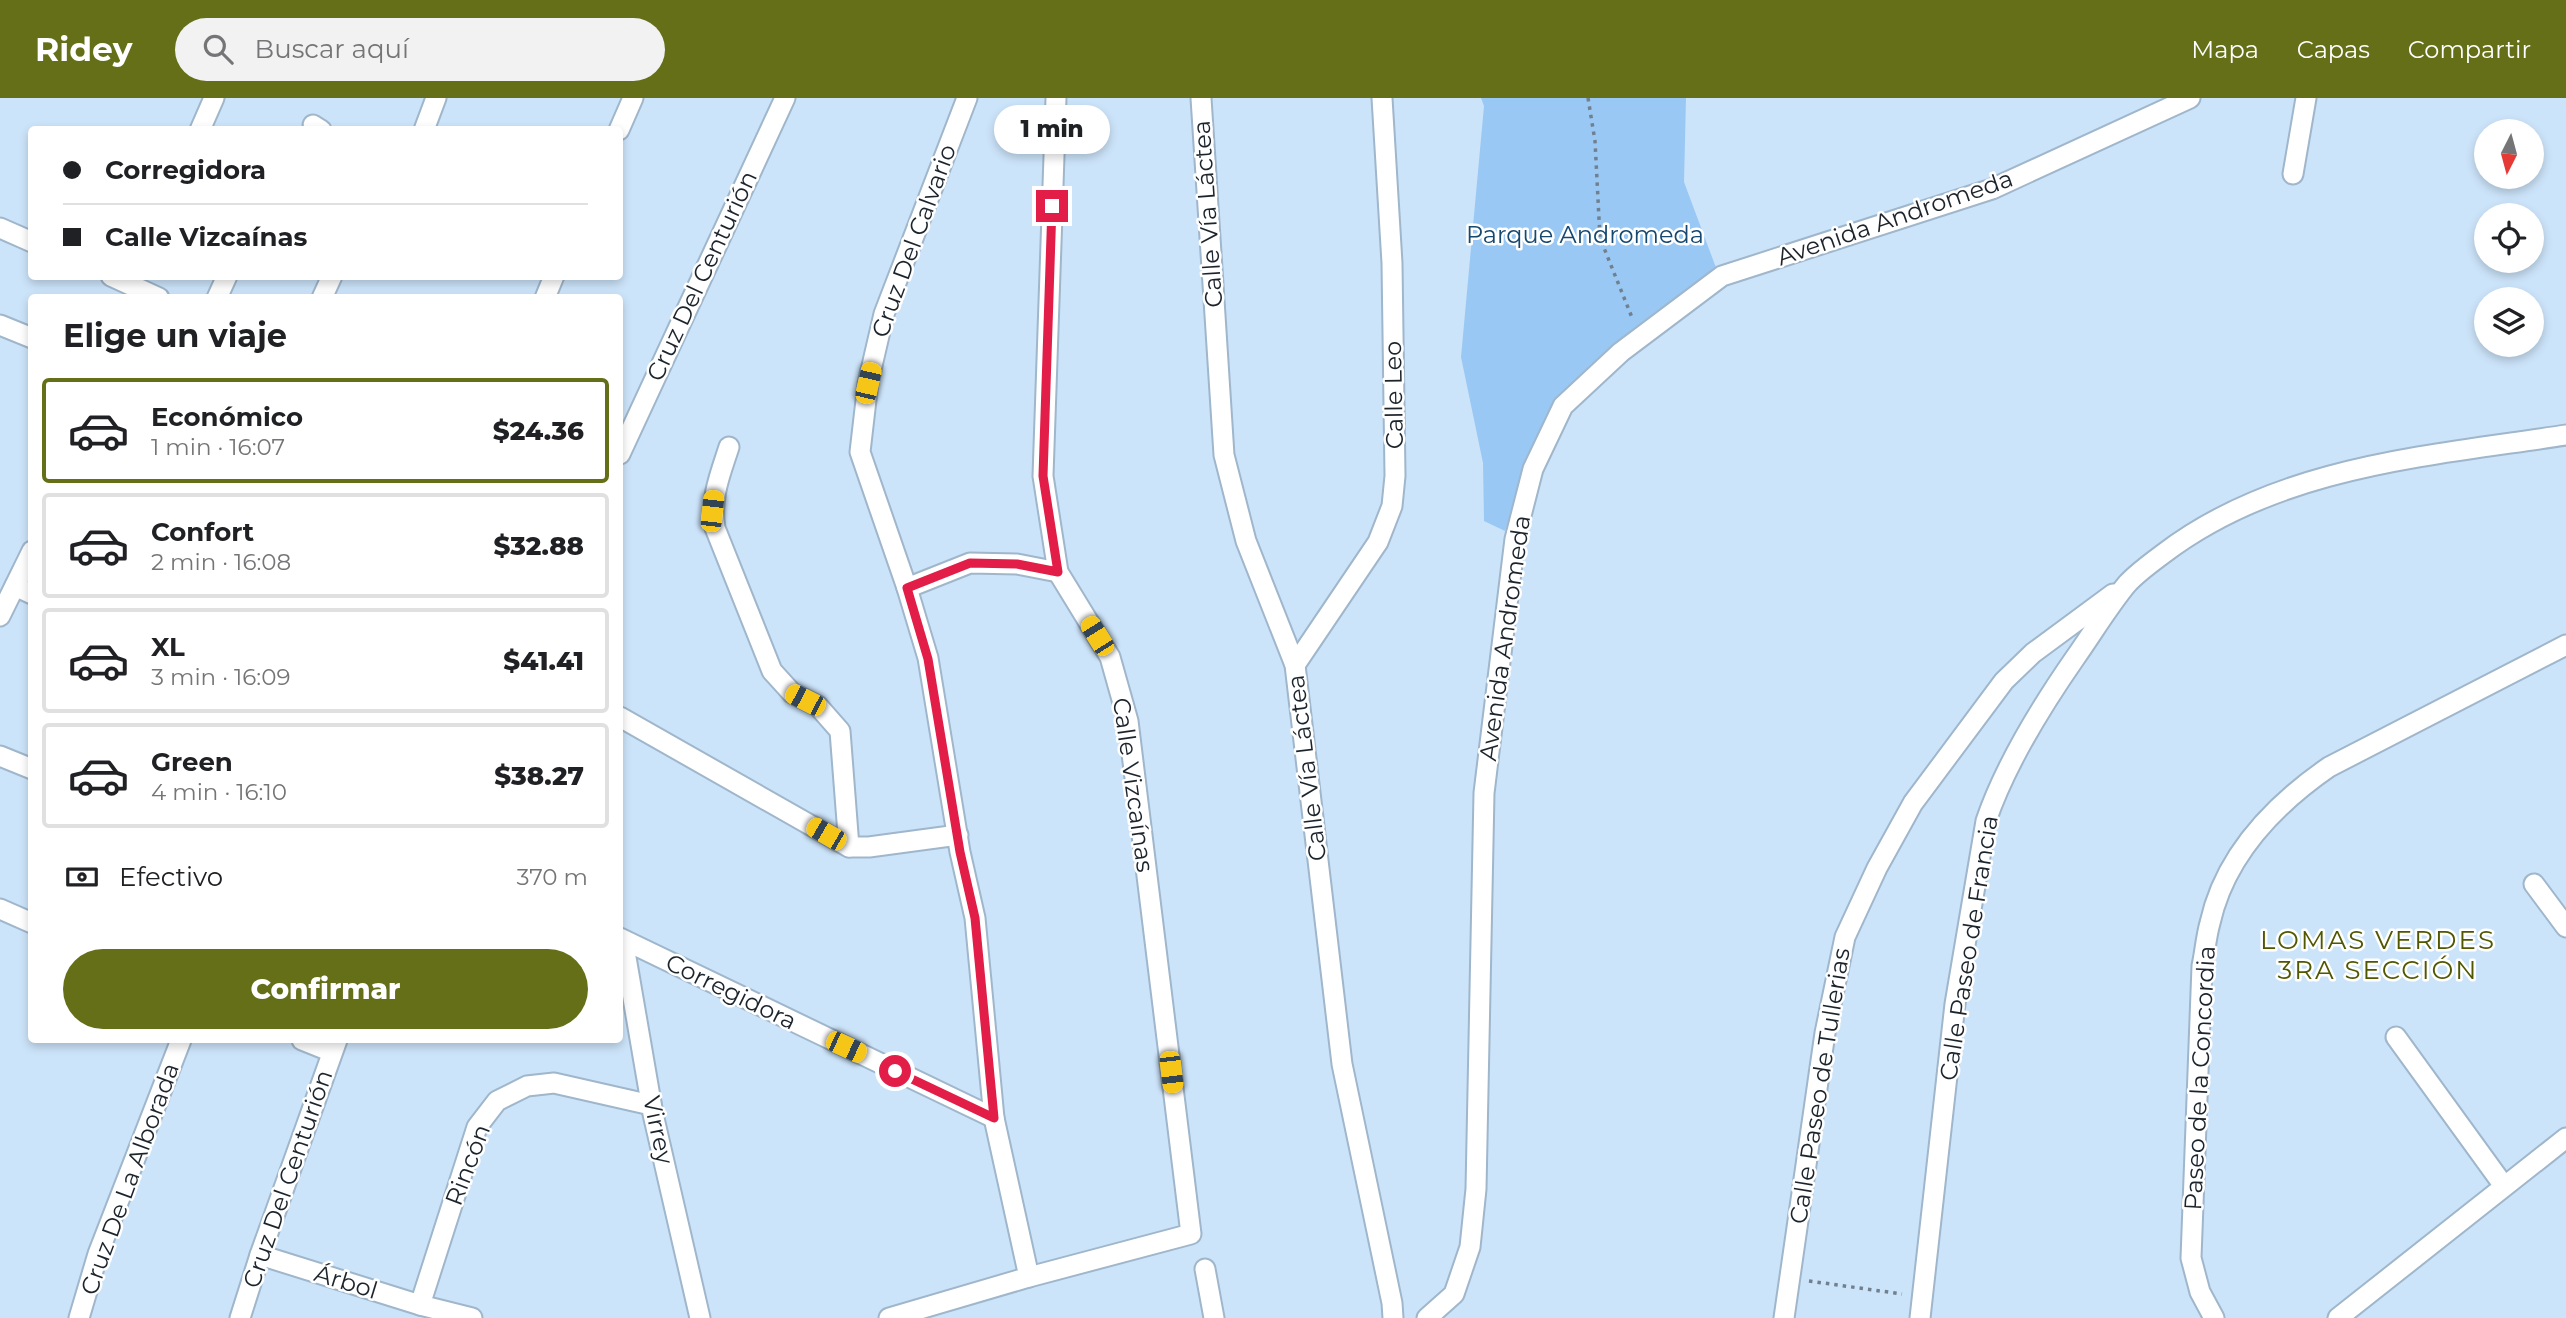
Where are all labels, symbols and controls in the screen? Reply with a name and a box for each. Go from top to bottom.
search box [175,18,665,81]
text: Ridey [35,29,133,69]
icon: search [199,30,237,68]
text: Buscar aquí [255,33,409,65]
text: Mapa [2191,35,2259,64]
text: Capas [2297,35,2370,64]
text: Compartir [2408,35,2531,64]
callout: 1 min [994,105,1110,154]
text: 1 min [1020,115,1084,143]
north arrow [2474,119,2544,189]
map controls [2474,119,2544,357]
street label: Calle Vía Láctea [1186,120,1229,309]
street label: Cruz Del Calvario [865,140,962,341]
text: Corregidora [105,154,266,186]
street label: Avenida Andromeda [1773,164,2017,272]
street label: Cruz Del Centurión [640,166,763,386]
route end [1036,190,1068,222]
button: locate [2474,203,2544,273]
park label: Parque Andromeda [1466,220,1704,249]
text: Calle Vizcaínas [105,221,307,253]
button: layers [2474,287,2544,357]
text: Elige un viaje [63,316,287,355]
street label: Calle Leo [1378,341,1409,449]
car [854,360,883,406]
icon: car [67,399,130,462]
text: Económico [151,401,303,433]
text: $24.36 [493,415,584,447]
text: 1 min · 16:07 [151,433,285,461]
car [700,489,725,533]
street label: Avenida Andromeda [1473,513,1536,763]
icon: car [67,514,130,577]
text: Confort [151,516,254,548]
text: $32.88 [493,530,584,562]
text: 2 min · 16:08 [151,548,291,576]
car [1077,613,1118,659]
icon: car [67,629,130,692]
text: XL [151,631,185,663]
text: $41.41 [503,645,584,677]
text: 3 min · 16:09 [151,663,290,691]
street label: Calle Vía Láctea [1281,673,1332,863]
car [782,681,829,719]
street label: Calle Vizcaínas [1107,696,1160,874]
icon: car [67,744,130,807]
text: Green [151,746,233,778]
text: $38.27 [494,760,584,792]
text: 4 min · 16:10 [151,778,287,806]
street label: Calle Paseo de Francia [1933,813,2004,1083]
car [803,814,850,854]
icon: cash [63,858,101,896]
text: Efectivo [119,861,223,893]
text: 370 m [517,863,588,891]
district label: LOMAS VERDES 3RA SECCIÓN [2260,924,2496,986]
street label: Paseo de la Concordia [2178,945,2221,1211]
street label: Calle Paseo de Tullerias [1783,946,1856,1226]
street label: Corregidora [661,947,801,1036]
button: Confirmar [63,949,588,1029]
car [823,1029,870,1065]
car [1159,1050,1184,1094]
route start [879,1055,911,1087]
street label: Cruz De La Alborada [74,1059,185,1299]
street label: Cruz Del Centurión [237,1066,338,1292]
street label: Virrey [637,1093,680,1167]
street label: Rincón [439,1120,496,1210]
street label: Árbol [311,1258,381,1305]

